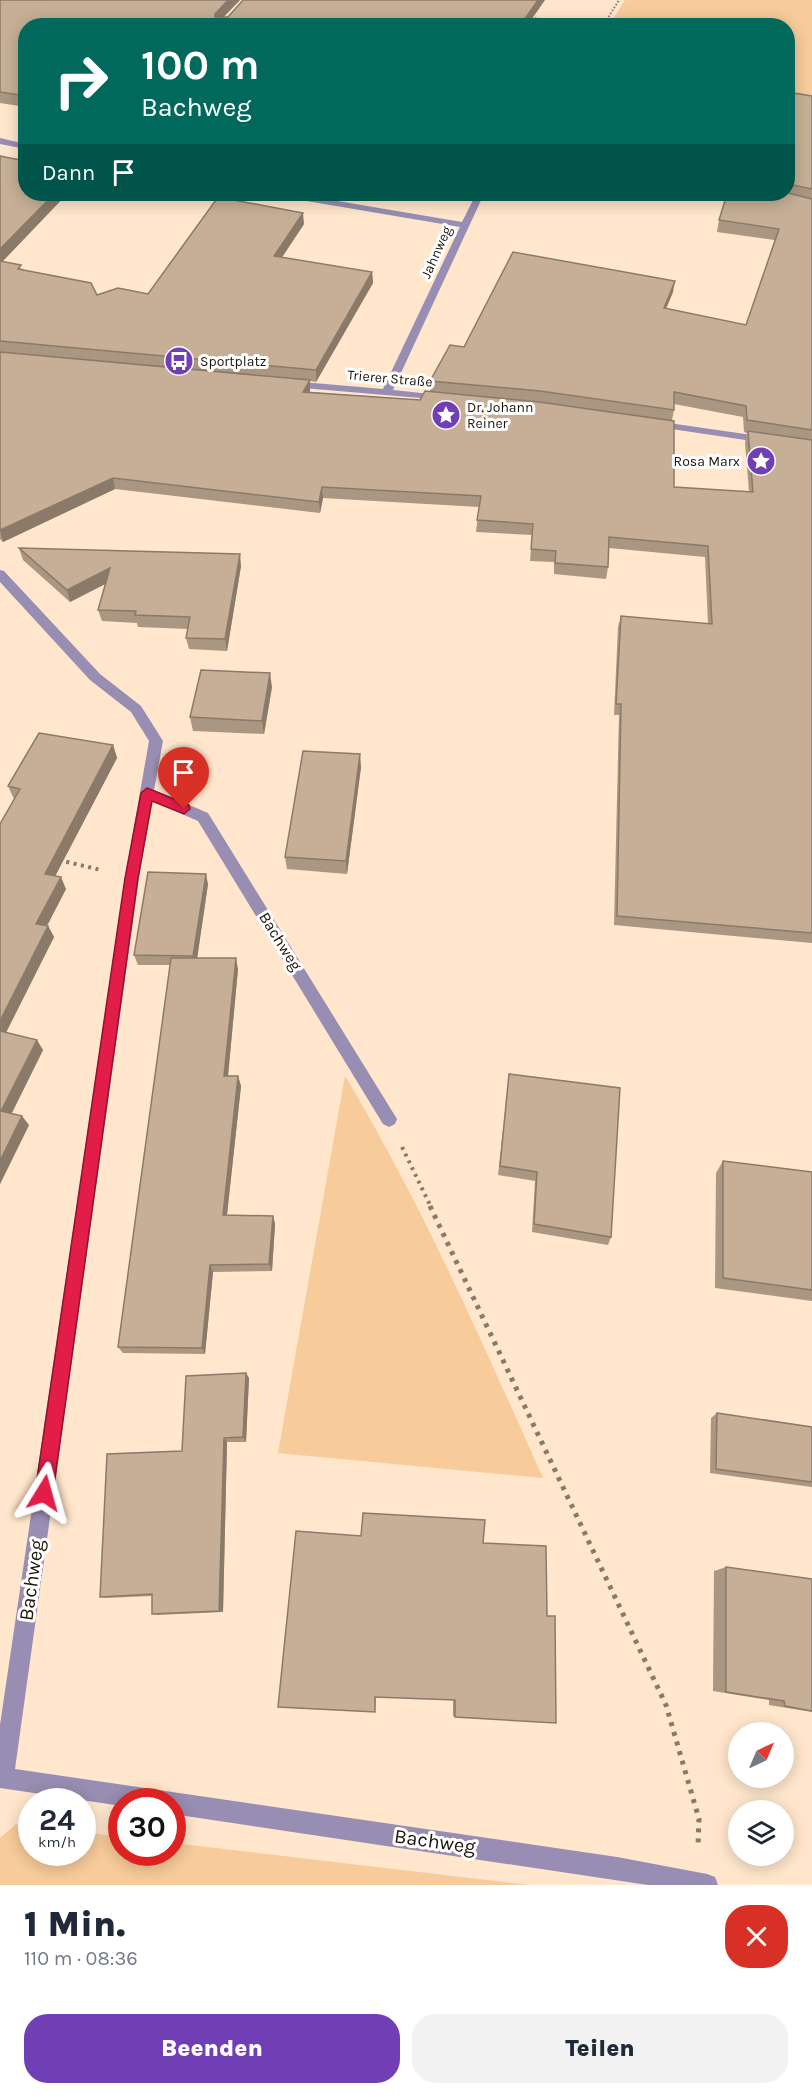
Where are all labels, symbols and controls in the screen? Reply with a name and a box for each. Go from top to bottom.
text: 100 m [141,40,260,90]
icon: right [42,42,120,120]
text: Bachweg [141,91,252,123]
icon: arrive [107,156,140,189]
text: Dann [42,160,95,186]
street label: Jahnweg [417,223,456,281]
bus stop icon: Sportplatz [163,345,195,377]
place label: Sportplatz [200,353,266,370]
street label: Trierer Straße [347,366,433,391]
place icon: Dr. Johann Reiner [430,399,462,431]
place label: Dr. Johann Reiner [467,399,533,432]
place icon: Rosa Marx [745,445,777,477]
place label: Rosa Marx [674,453,740,470]
pin [158,747,209,809]
icon: arrive [167,756,200,789]
street label: Bachweg [255,908,306,974]
position arrow [12,1461,76,1525]
street label: Bachweg [14,1538,49,1622]
north arrow [728,1722,794,1788]
map controls [728,1722,794,1866]
speed limit sign: 30 [108,1788,186,1866]
button: layers [728,1800,794,1866]
text: 24 [39,1802,75,1838]
street label: Bachweg [393,1824,477,1859]
text: km/h [38,1833,76,1851]
text: 1 Min. [24,1903,125,1945]
button: close [725,1905,788,1968]
text: 110 m · 08:36 [24,1947,138,1970]
button: Beenden [24,2014,400,2083]
button: Teilen [412,2014,788,2083]

